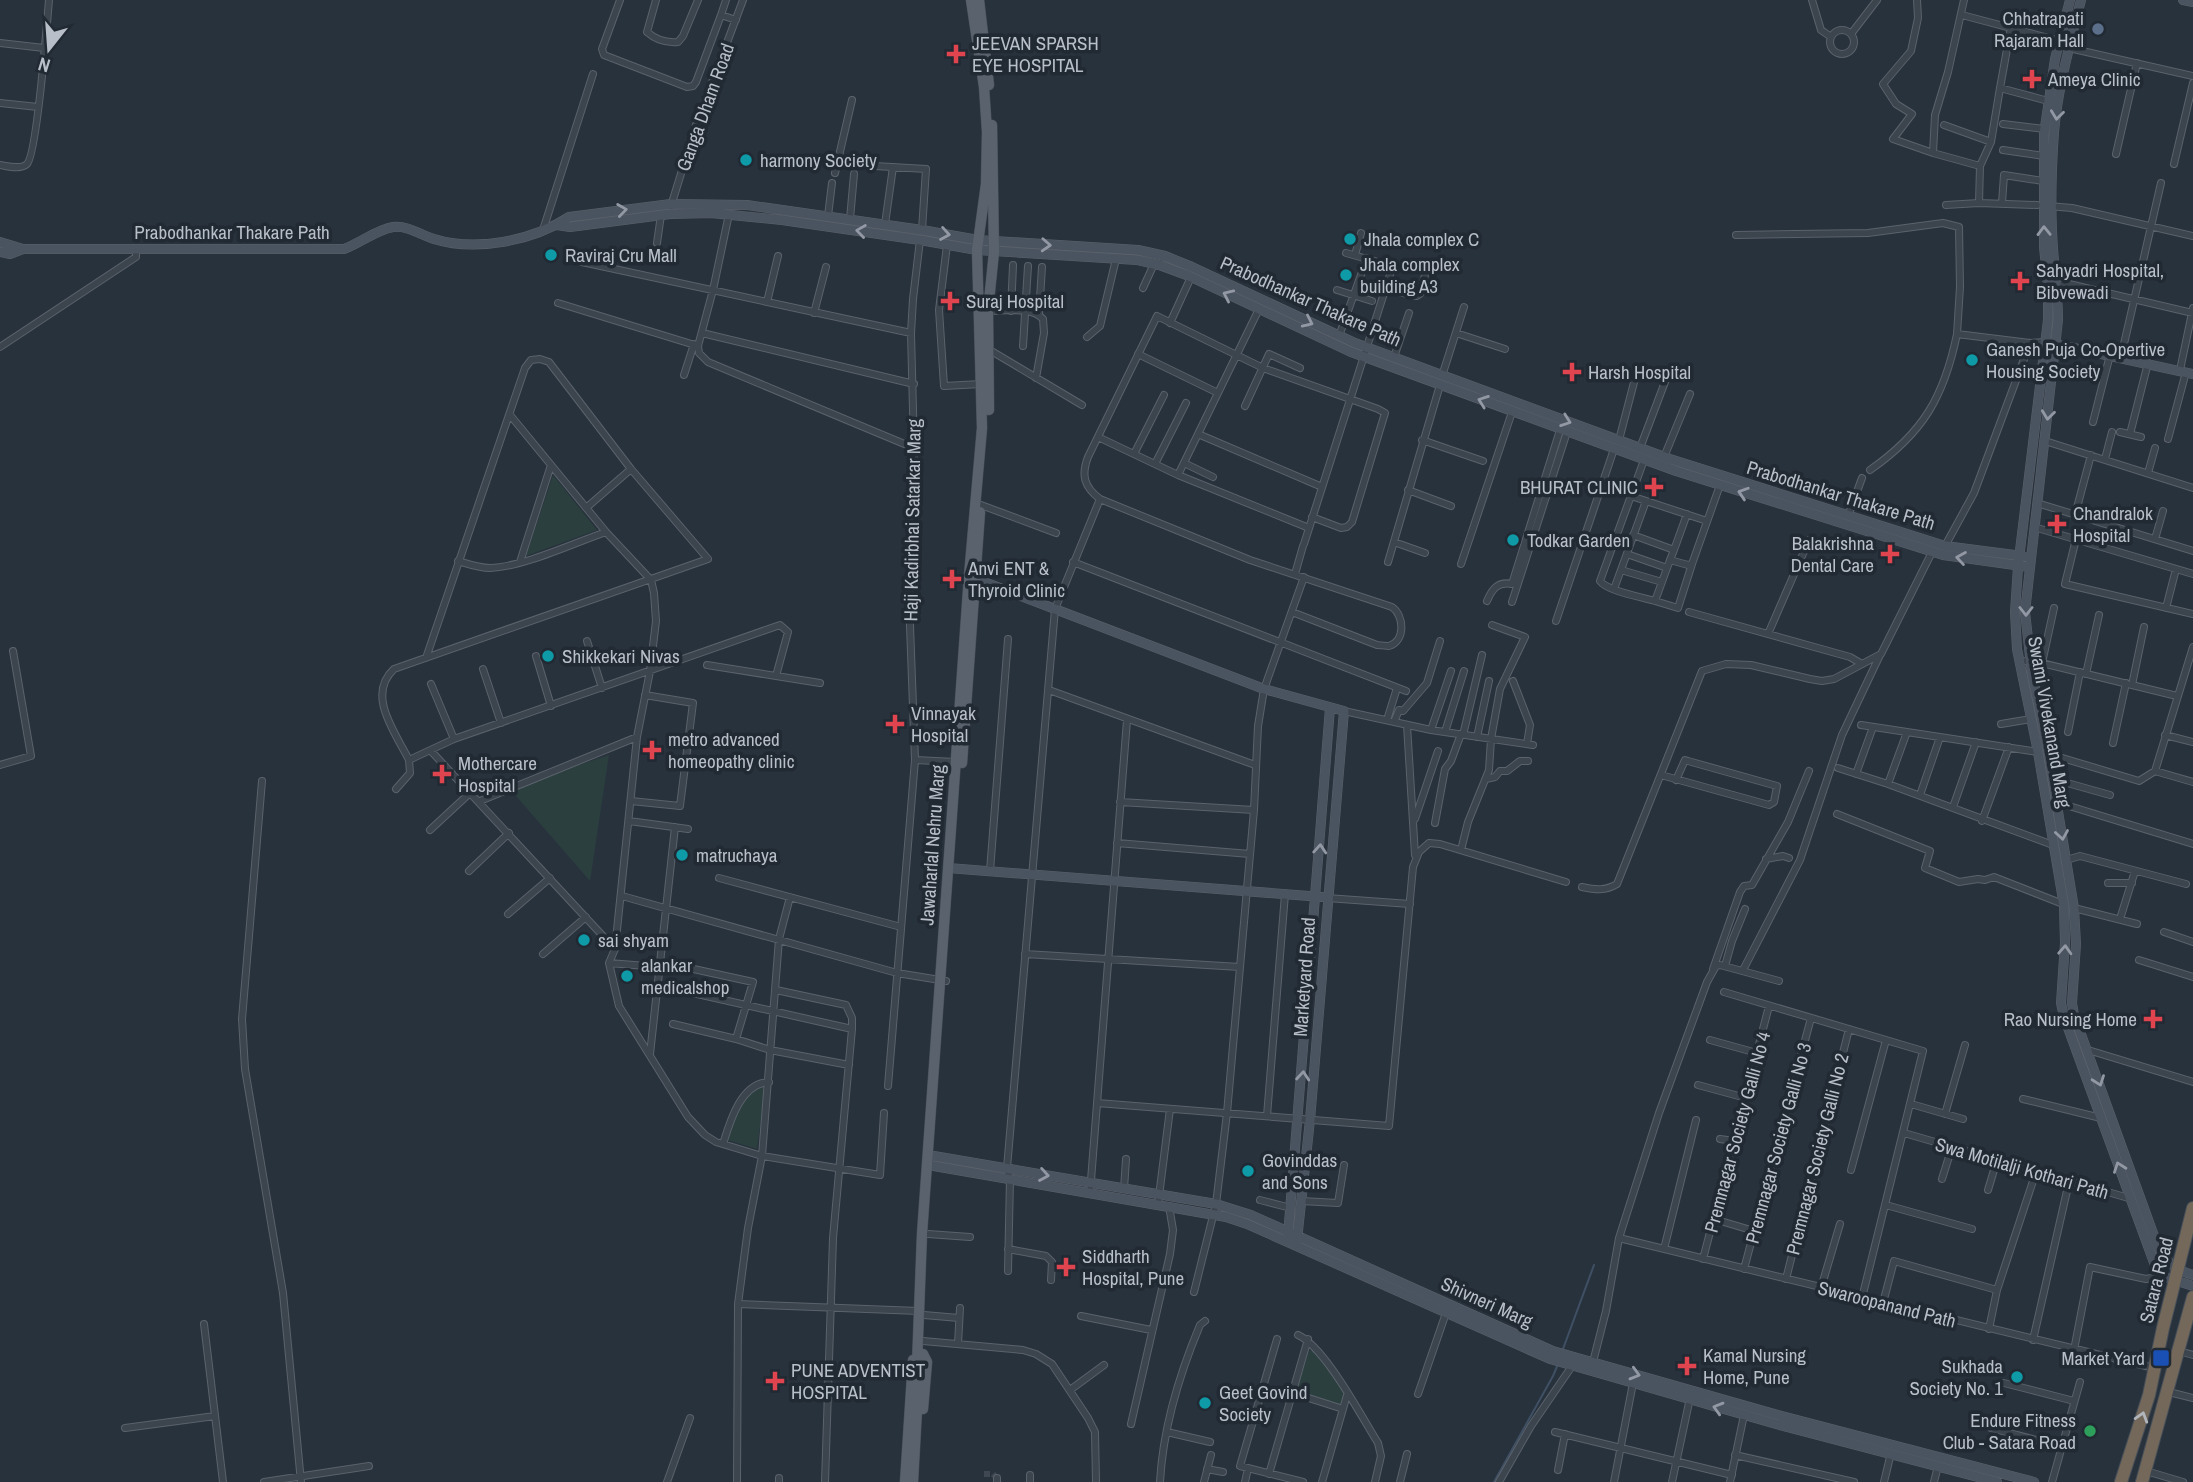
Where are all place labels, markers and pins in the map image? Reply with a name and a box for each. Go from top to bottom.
place label: Chhatrapati Rajaram Hall [1994,5,2084,53]
marker: Chhatrapati Rajaram Hall [2090,21,2106,37]
place label: JEEVAN SPARSH EYE HOSPITAL [972,30,1099,78]
marker: JEEVAN SPARSH EYE HOSPITAL [946,44,966,64]
place label: Ameya Clinic [2047,66,2141,92]
marker: Ameya Clinic [2022,69,2042,89]
place label: harmony Society [760,147,877,173]
marker: harmony Society [738,152,754,168]
place label: Jhala complex C [1364,226,1479,252]
marker: Jhala complex C [1342,231,1358,247]
place label: Raviraj Cru Mall [565,242,677,268]
marker: Raviraj Cru Mall [543,247,559,263]
place label: Jhala complex building A3 [1360,251,1460,299]
place label: Sahyadri Hospital, Bibvewadi [2036,257,2164,305]
marker: Jhala complex building A3 [1338,267,1354,283]
marker: Sahyadri Hospital, Bibvewadi [2010,271,2030,291]
place label: Suraj Hospital [966,288,1064,314]
marker: Suraj Hospital [940,291,960,311]
place label: Ganesh Puja Co-Opertive Housing Society [1986,336,2165,384]
marker: Ganesh Puja Co-Opertive Housing Society [1964,352,1980,368]
place label: Harsh Hospital [1588,359,1691,385]
marker: Harsh Hospital [1562,362,1582,382]
place label: BHURAT CLINIC [1520,474,1638,500]
marker: BHURAT CLINIC [1644,477,1664,497]
place label: Chandralok Hospital [2073,500,2153,548]
marker: Chandralok Hospital [2047,514,2067,534]
place label: Todkar Garden [1527,527,1630,553]
place label: Balakrishna Dental Care [1791,530,1874,578]
marker: Todkar Garden [1505,532,1521,548]
marker: Balakrishna Dental Care [1880,544,1900,564]
place label: Anvi ENT & Thyroid Clinic [967,555,1065,603]
marker: Anvi ENT & Thyroid Clinic [942,569,962,589]
place label: Shikkekari Nivas [562,643,680,669]
marker: Shikkekari Nivas [540,648,556,664]
place label: Vinnayak Hospital [911,700,976,748]
marker: Vinnayak Hospital [885,714,905,734]
place label: metro advanced homeopathy clinic [668,726,795,774]
marker: metro advanced homeopathy clinic [642,740,662,760]
place label: Mothercare Hospital [458,750,537,798]
marker: Mothercare Hospital [432,764,452,784]
place label: matruchaya [696,842,778,868]
marker: matruchaya [674,847,690,863]
place label: sai shyam [598,927,669,953]
marker: sai shyam [576,932,592,948]
place label: alankar medicalshop [641,952,729,1000]
marker: alankar medicalshop [619,968,635,984]
place label: Rao Nursing Home [2004,1006,2137,1032]
marker: Rao Nursing Home [2143,1009,2163,1029]
place label: Govinddas and Sons [1262,1147,1338,1195]
marker: Govinddas and Sons [1240,1163,1256,1179]
place label: Siddharth Hospital, Pune [1082,1243,1184,1291]
marker: Siddharth Hospital, Pune [1056,1257,1076,1277]
place label: Kamal Nursing Home, Pune [1703,1342,1806,1390]
place label: Market Yard [2062,1345,2145,1371]
marker: Market Yard [2151,1348,2171,1368]
place label: Sukhada Society No. 1 [1909,1353,2003,1401]
marker: Kamal Nursing Home, Pune [1677,1356,1697,1376]
place label: PUNE ADVENTIST HOSPITAL [791,1357,926,1405]
marker: Sukhada Society No. 1 [2009,1369,2025,1385]
marker: PUNE ADVENTIST HOSPITAL [765,1371,785,1391]
place label: Geet Govind Society [1219,1379,1307,1427]
marker: Geet Govind Society [1197,1395,1213,1411]
place label: Endure Fitness Club - Satara Road [1943,1407,2076,1455]
marker: Endure Fitness Club - Satara Road [2082,1423,2098,1439]

